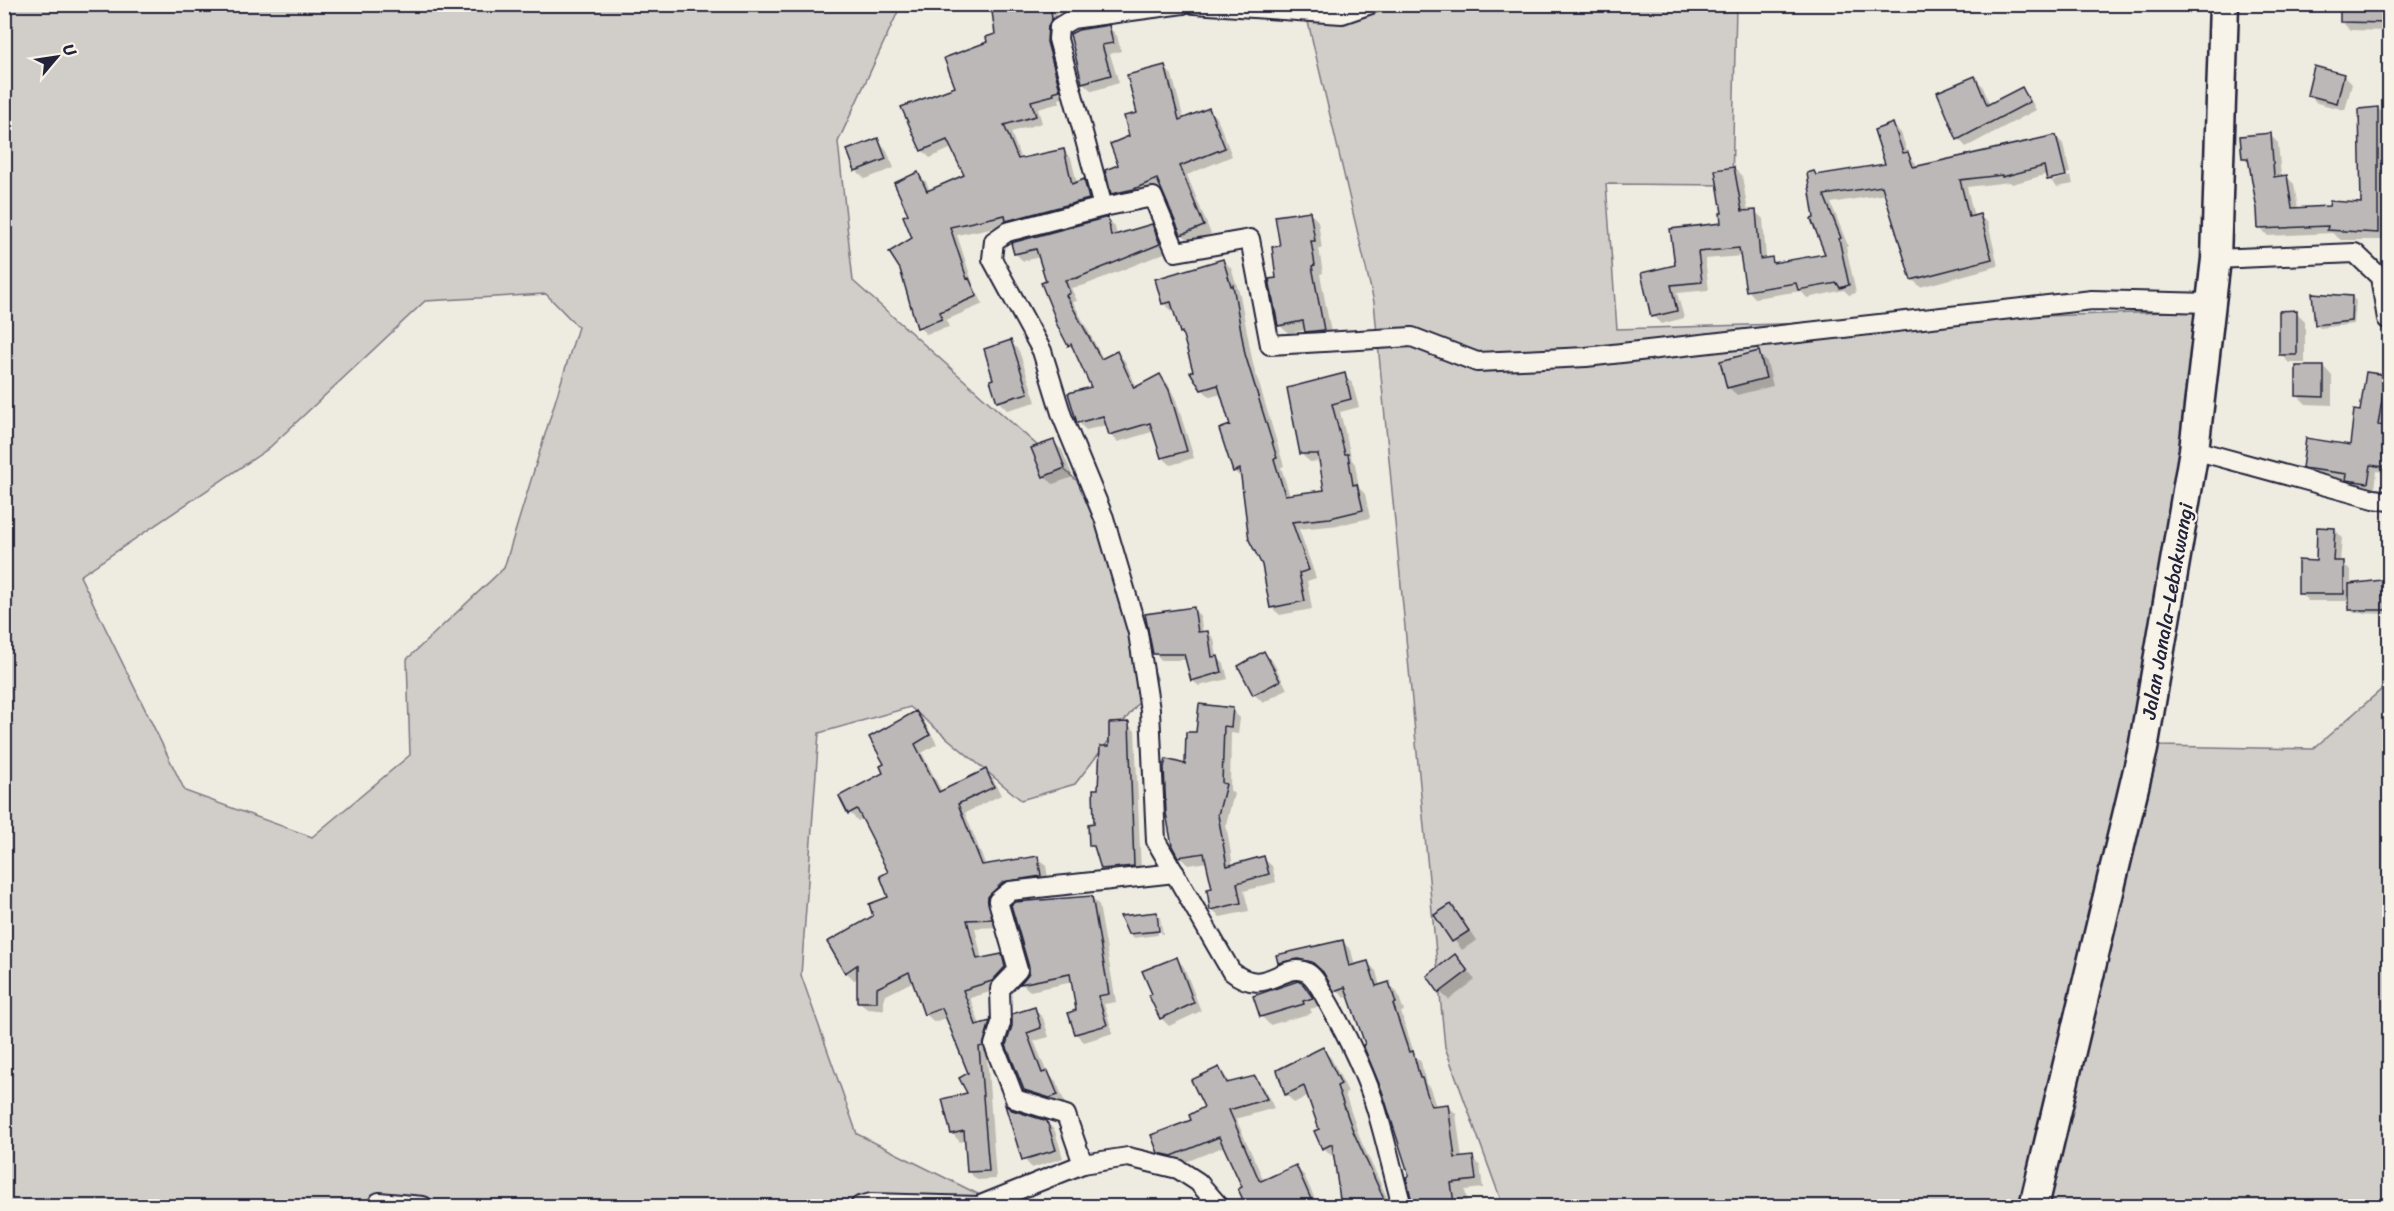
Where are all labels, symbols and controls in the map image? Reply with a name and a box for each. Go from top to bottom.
north arrow [27,27,87,87]
text: U [54,38,86,63]
street label: Jalan Janala–Lebakwangi [2131,500,2204,723]

